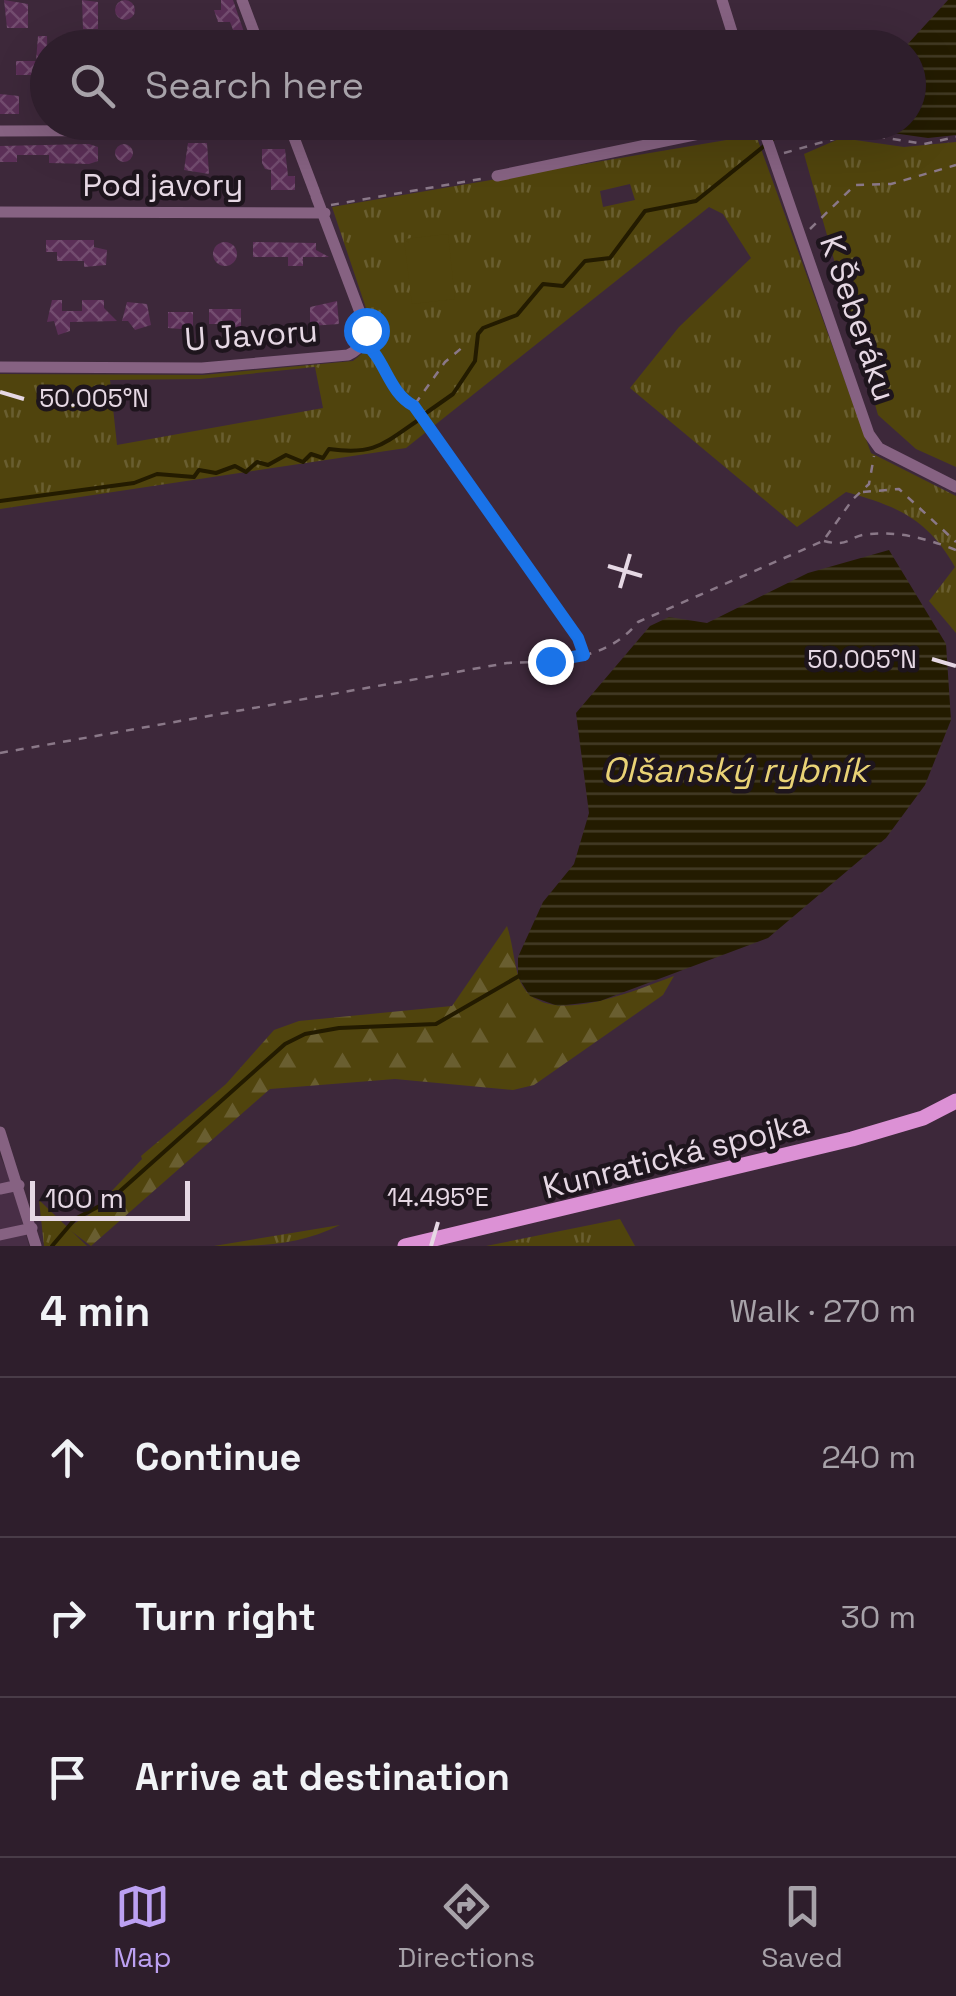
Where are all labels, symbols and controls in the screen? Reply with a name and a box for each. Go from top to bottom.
search box [30,30,926,140]
icon: search [65,58,120,113]
text: Search here [145,61,364,109]
street label: Pod javory [83,165,243,205]
street label: K Šeberáku [811,230,905,406]
route start [344,308,390,354]
street label: U Javoru [183,310,319,360]
text: 50.005°N [39,382,149,414]
route end [528,639,574,685]
text: 50.005°N [807,643,917,675]
water label: Olšanský rybník [602,748,872,792]
street label: Kunratická spojka [539,1103,813,1207]
scale bar [30,1176,190,1220]
text: 100 m [45,1180,124,1216]
text: 14.495°E [387,1181,489,1213]
text: 4 min [40,1285,150,1338]
text: Walk · 270 m [729,1291,916,1331]
icon: ahead [40,1430,95,1485]
text: Continue [135,1433,301,1481]
text: 240 m [821,1437,916,1477]
icon: right [40,1590,95,1645]
text: Turn right [135,1593,316,1641]
text: 30 m [840,1597,916,1637]
icon: arrive [40,1750,95,1805]
text: Arrive at destination [135,1753,510,1801]
tab: Map [113,1879,171,1975]
tab: Directions [398,1879,535,1975]
tab: Saved [761,1879,843,1975]

